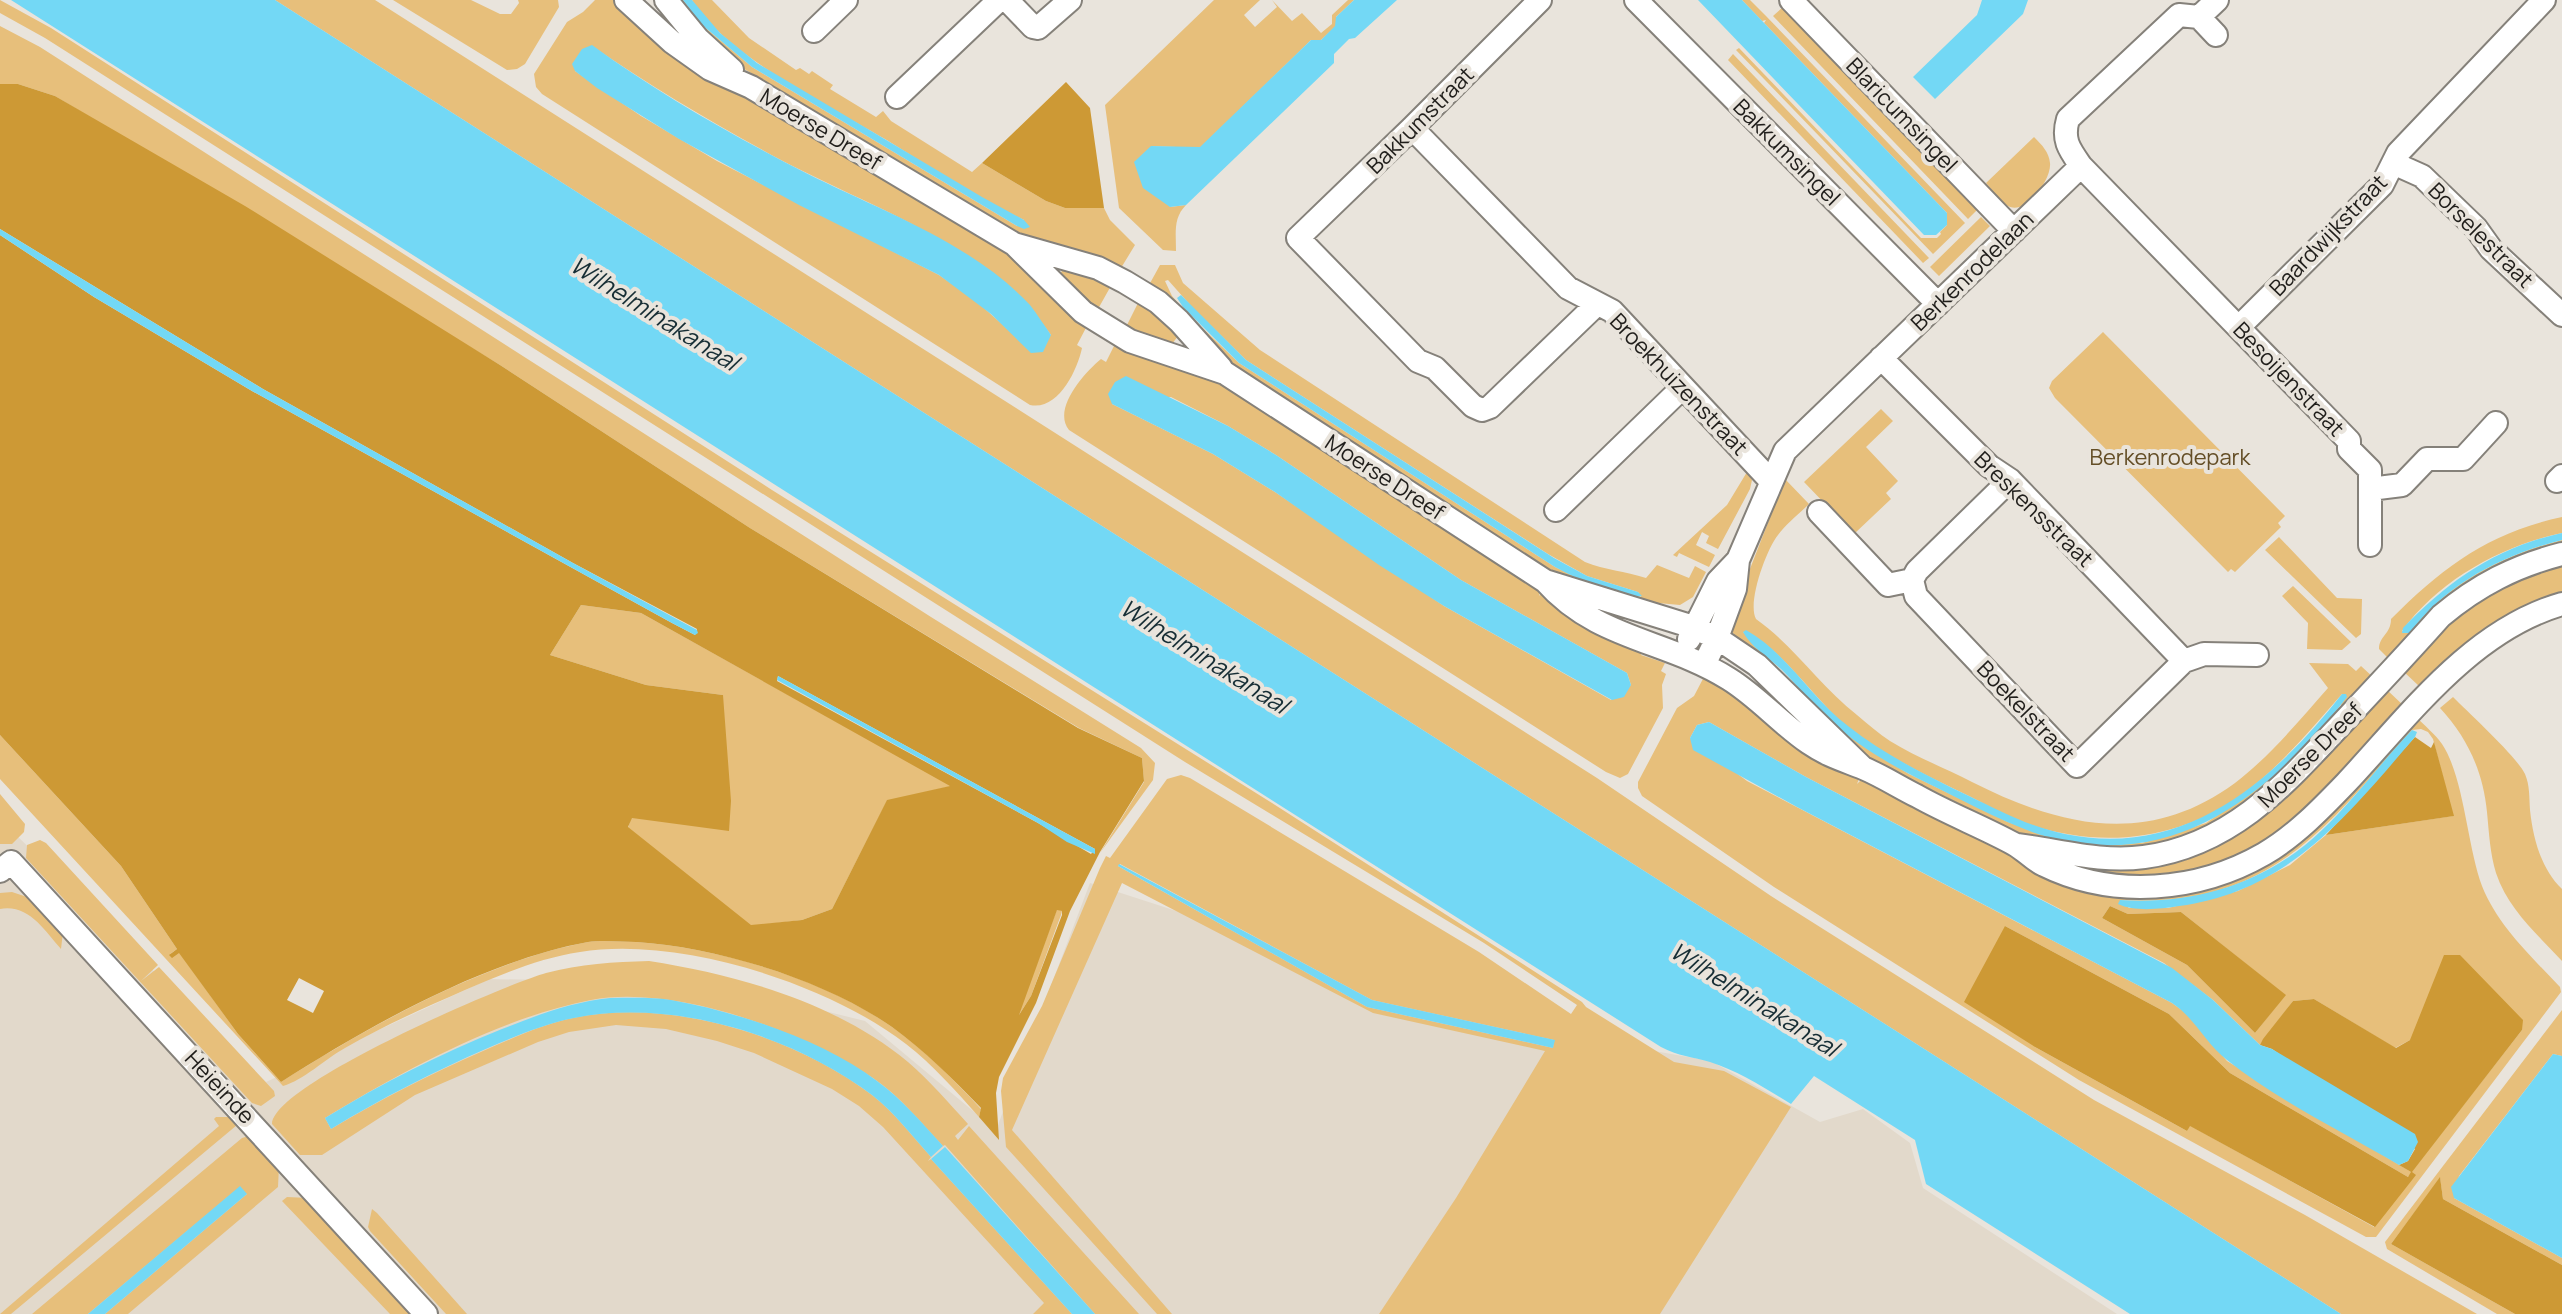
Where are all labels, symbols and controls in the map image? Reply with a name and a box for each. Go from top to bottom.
street label: Blaricumsingel [1840,51,1964,179]
street label: Bakkumstraat [1360,60,1480,180]
street label: Moerse Dreef [755,81,887,177]
street label: Bakkumsingel [1727,92,1847,212]
street label: Baardwijkstraat [2262,168,2394,302]
street label: Borselestraat [2422,176,2540,294]
street label: Berkenrodelaan [1904,205,2040,337]
water label: Wilhelminakanaal [564,248,748,379]
street label: Broekhuizenstraat [1603,306,1755,462]
street label: Besoijenstraat [2227,315,2351,443]
street label: Moerse Dreef [1320,427,1451,527]
park label: Berkenrodepark [2090,442,2252,472]
street label: Breskensstraat [1968,445,2100,574]
water label: Wilhelminakanaal [1114,591,1298,722]
street label: Boekelstraat [1970,654,2082,768]
street label: Moerse Dreef [2251,696,2369,814]
water label: Wilhelminakanaal [1664,934,1848,1065]
street label: Heieinde [178,1044,262,1130]

